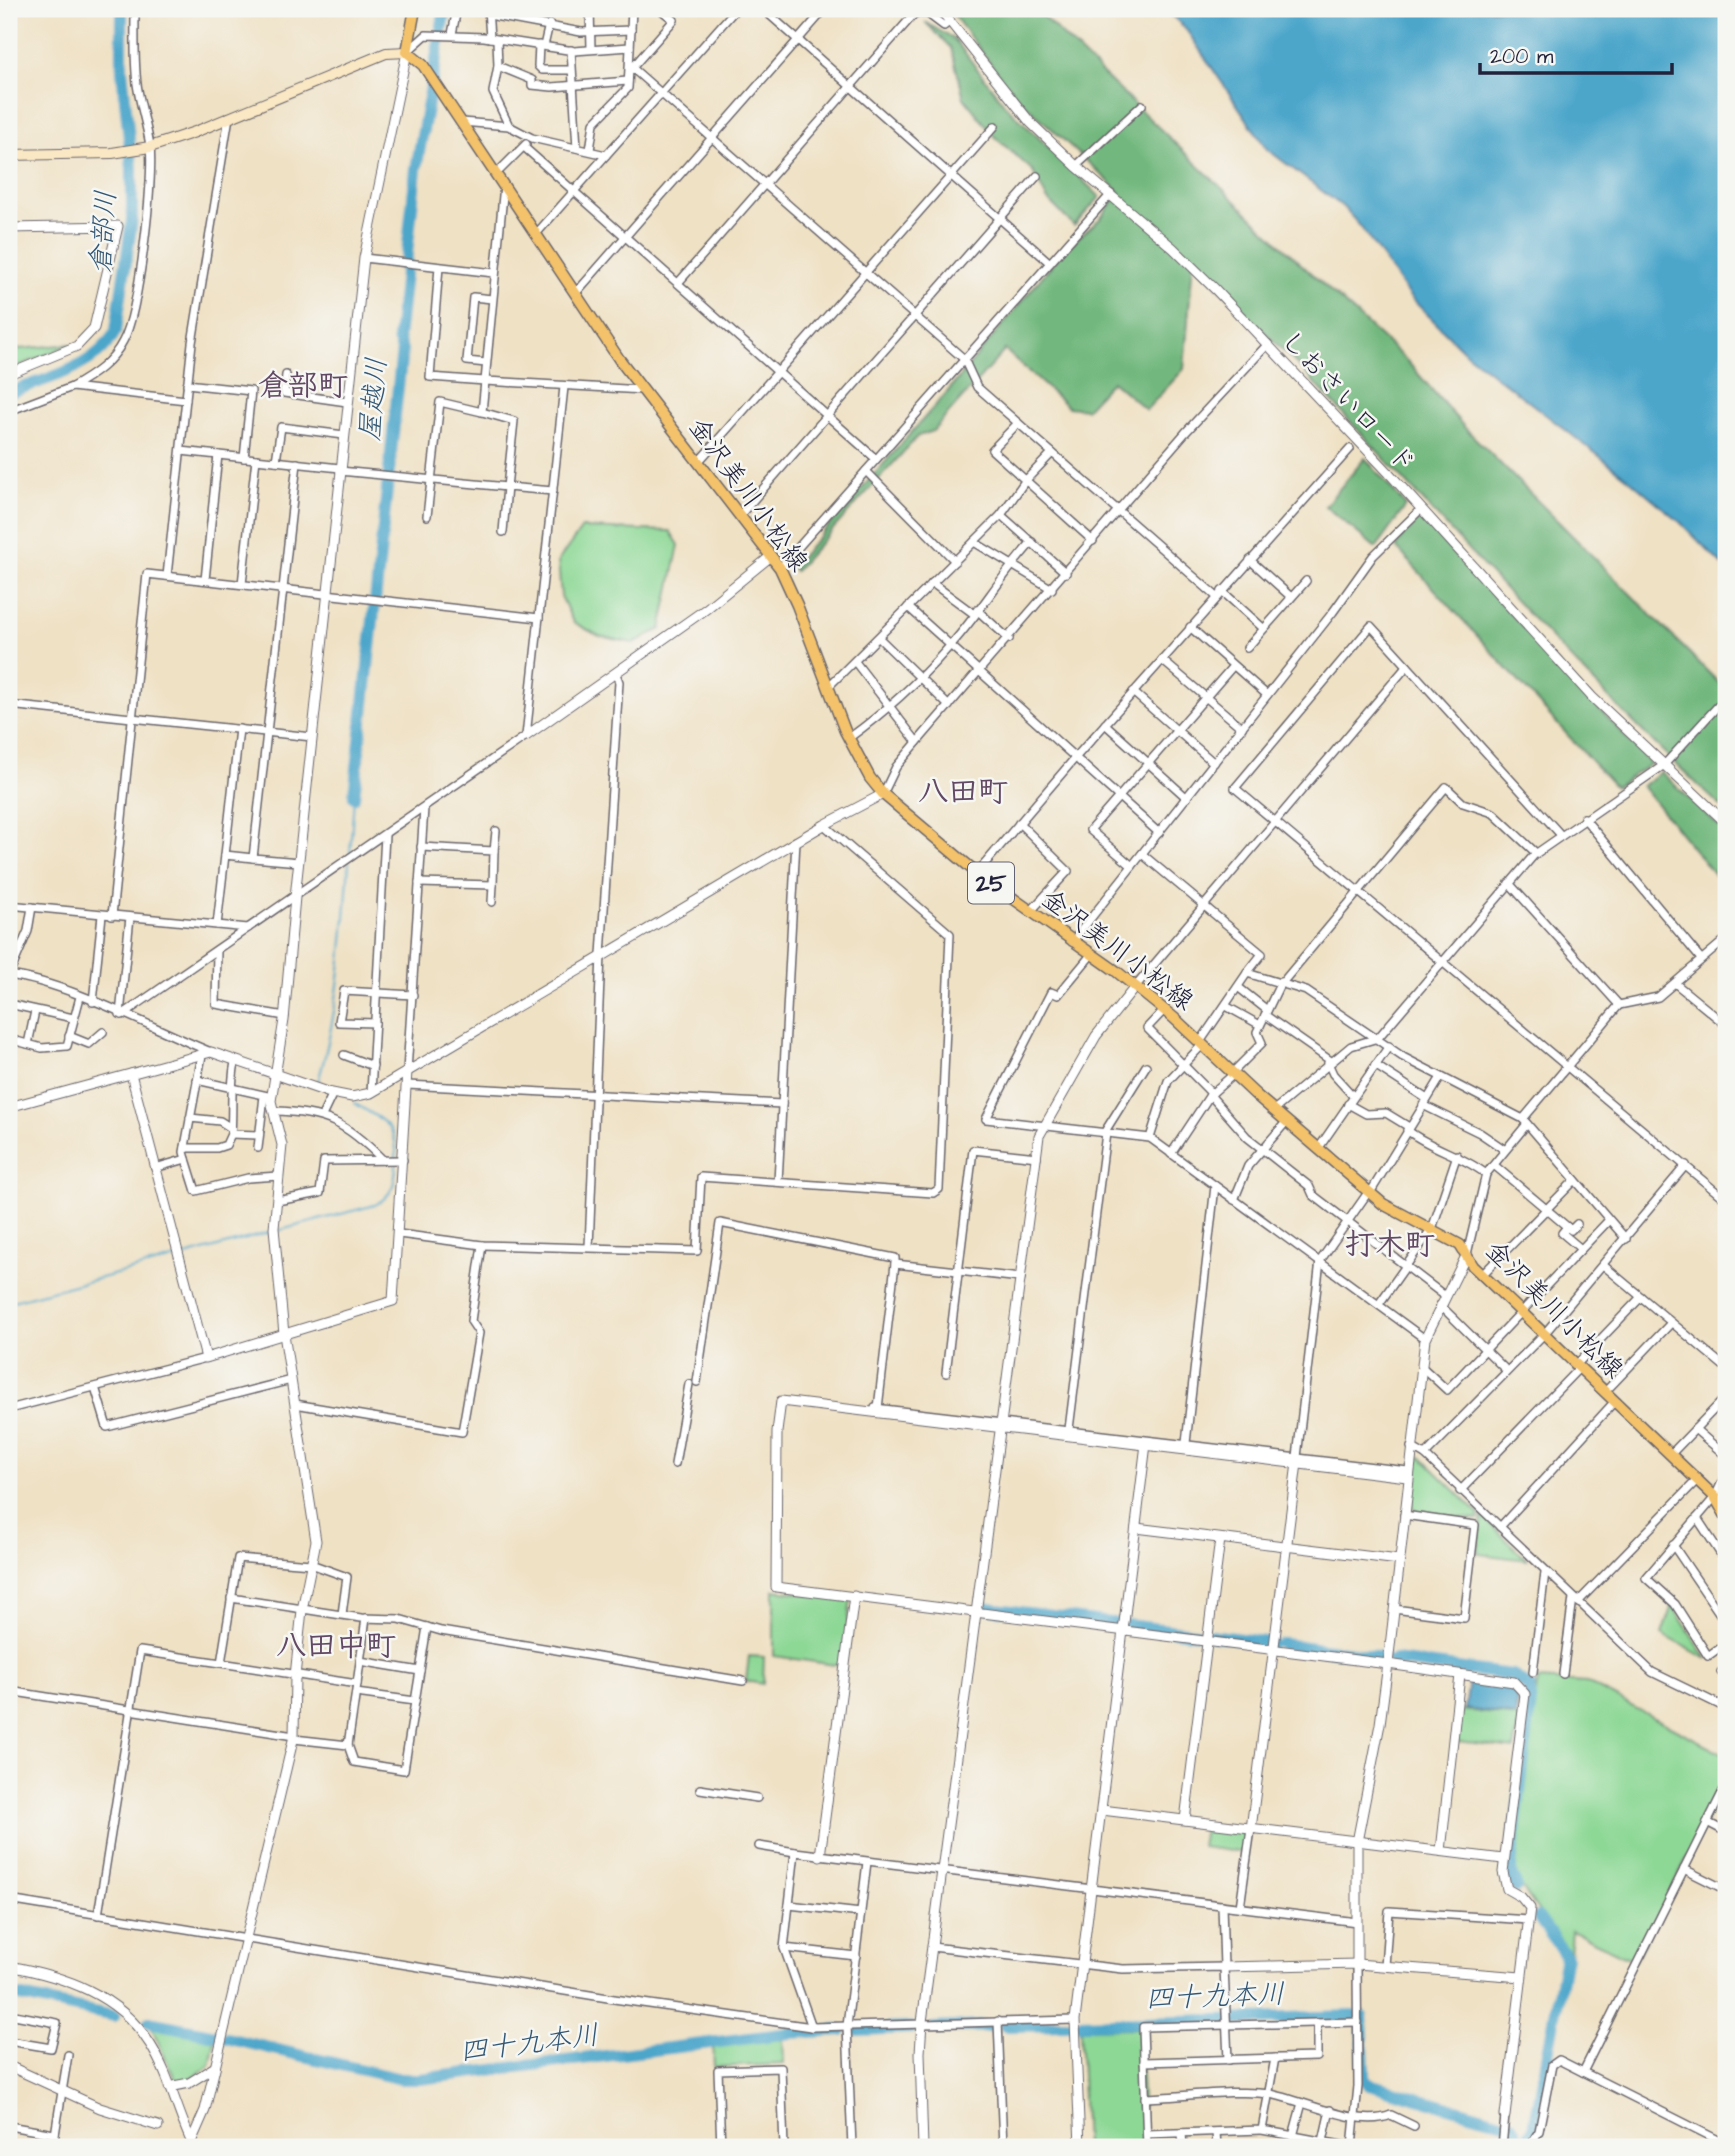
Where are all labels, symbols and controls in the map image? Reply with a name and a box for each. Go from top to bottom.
scale bar [1480,32,1672,76]
text: 200 m [1490,42,1554,71]
water label: 倉部川 [81,189,126,275]
street label: しおさいロード [1273,323,1424,481]
water label: 屋越川 [350,356,397,443]
district label: 倉部町 [258,365,348,407]
street label: 金沢美川小松線 [680,410,816,579]
district label: 八田町 [918,771,1008,813]
road number: 25 [968,862,1014,903]
street label: 金沢美川小松線 [1034,881,1201,1019]
district label: 打木町 [1345,1224,1435,1266]
street label: 金沢美川小松線 [1477,1233,1631,1387]
district label: 八田中町 [276,1625,396,1667]
water label: 四十九本川 [1144,1975,1286,2018]
water label: 四十九本川 [457,2016,601,2071]

